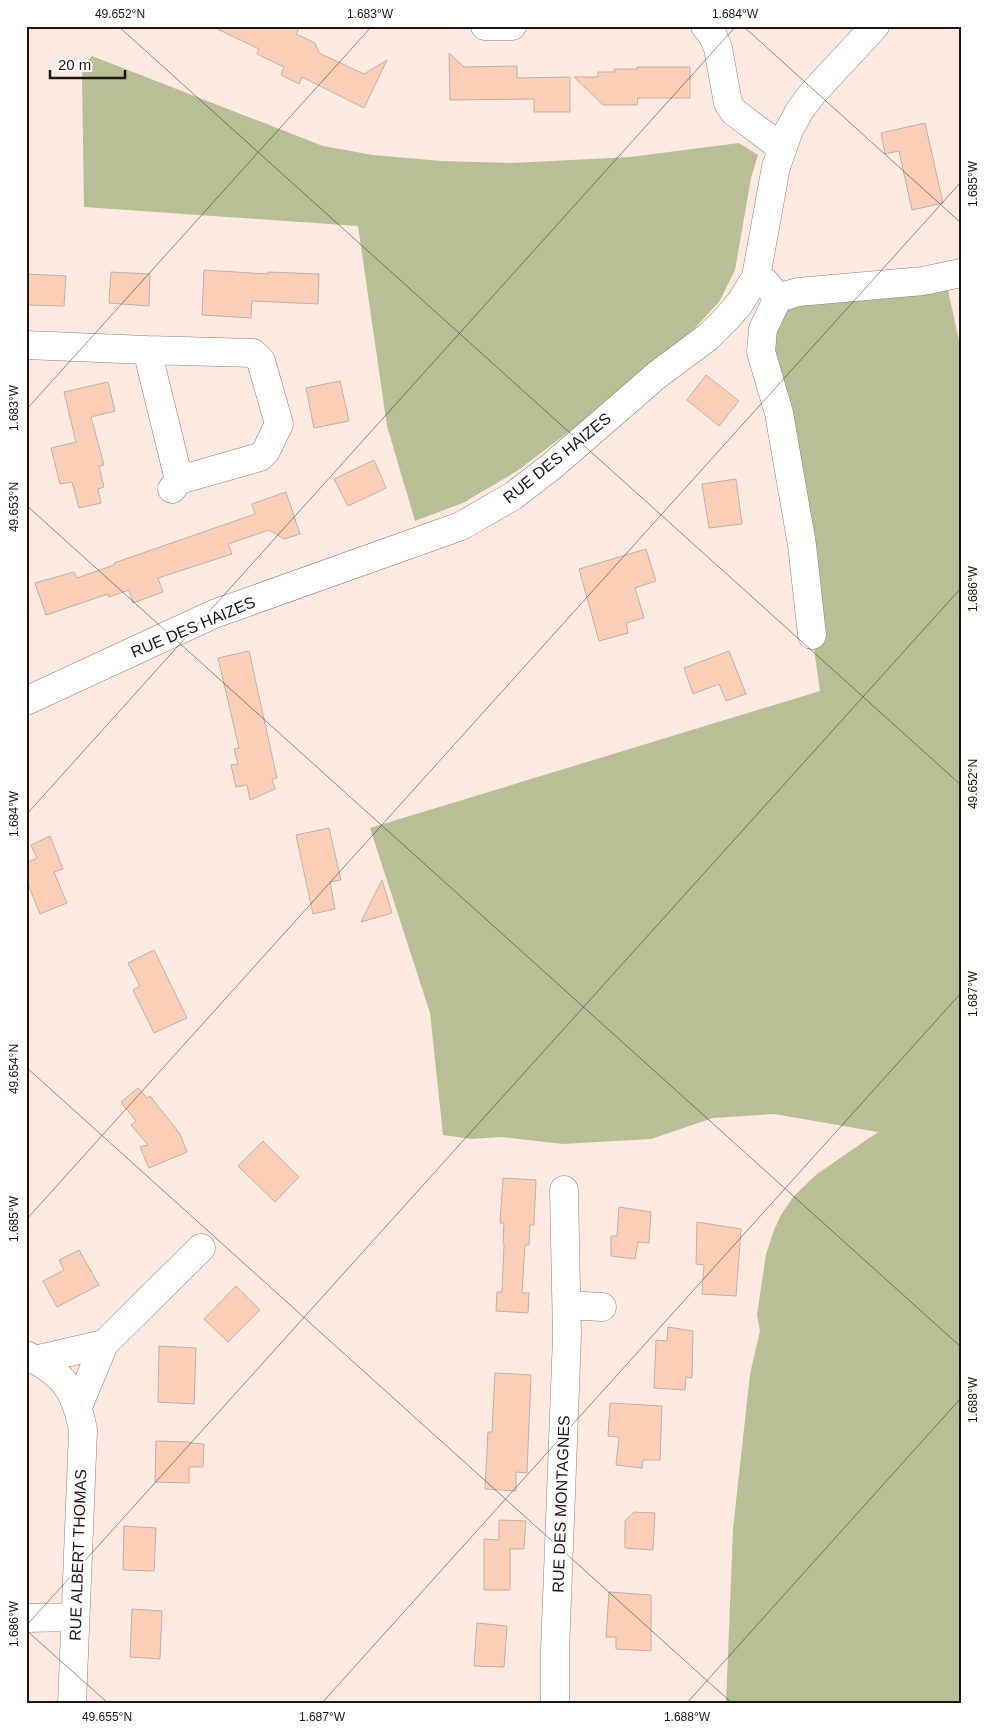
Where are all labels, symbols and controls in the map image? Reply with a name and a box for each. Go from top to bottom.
text: 49.652°N [95,7,145,21]
text: 1.683°W [347,7,394,21]
text: 1.684°W [712,7,759,21]
scale bar [50,48,125,80]
text: 20 m [58,56,91,73]
text: 1.685°W [966,160,980,207]
text: 1.683°W [7,384,21,431]
street label: RUE DES HAIZES [500,409,614,507]
text: 49.653°N [7,482,21,532]
text: 1.686°W [966,565,980,612]
street label: RUE DES HAIZES [128,593,258,661]
text: 49.652°N [966,759,980,809]
text: 1.684°W [7,790,21,837]
text: 1.687°W [966,970,980,1017]
text: 49.654°N [7,1044,21,1094]
text: 1.685°W [7,1195,21,1242]
text: 1.688°W [966,1376,980,1423]
street label: RUE DES MONTAGNES [549,1415,573,1593]
street label: RUE ALBERT THOMAS [67,1469,89,1641]
text: 1.686°W [7,1600,21,1647]
text: 49.655°N [82,1710,132,1724]
text: 1.687°W [299,1710,346,1724]
text: 1.688°W [664,1710,711,1724]

